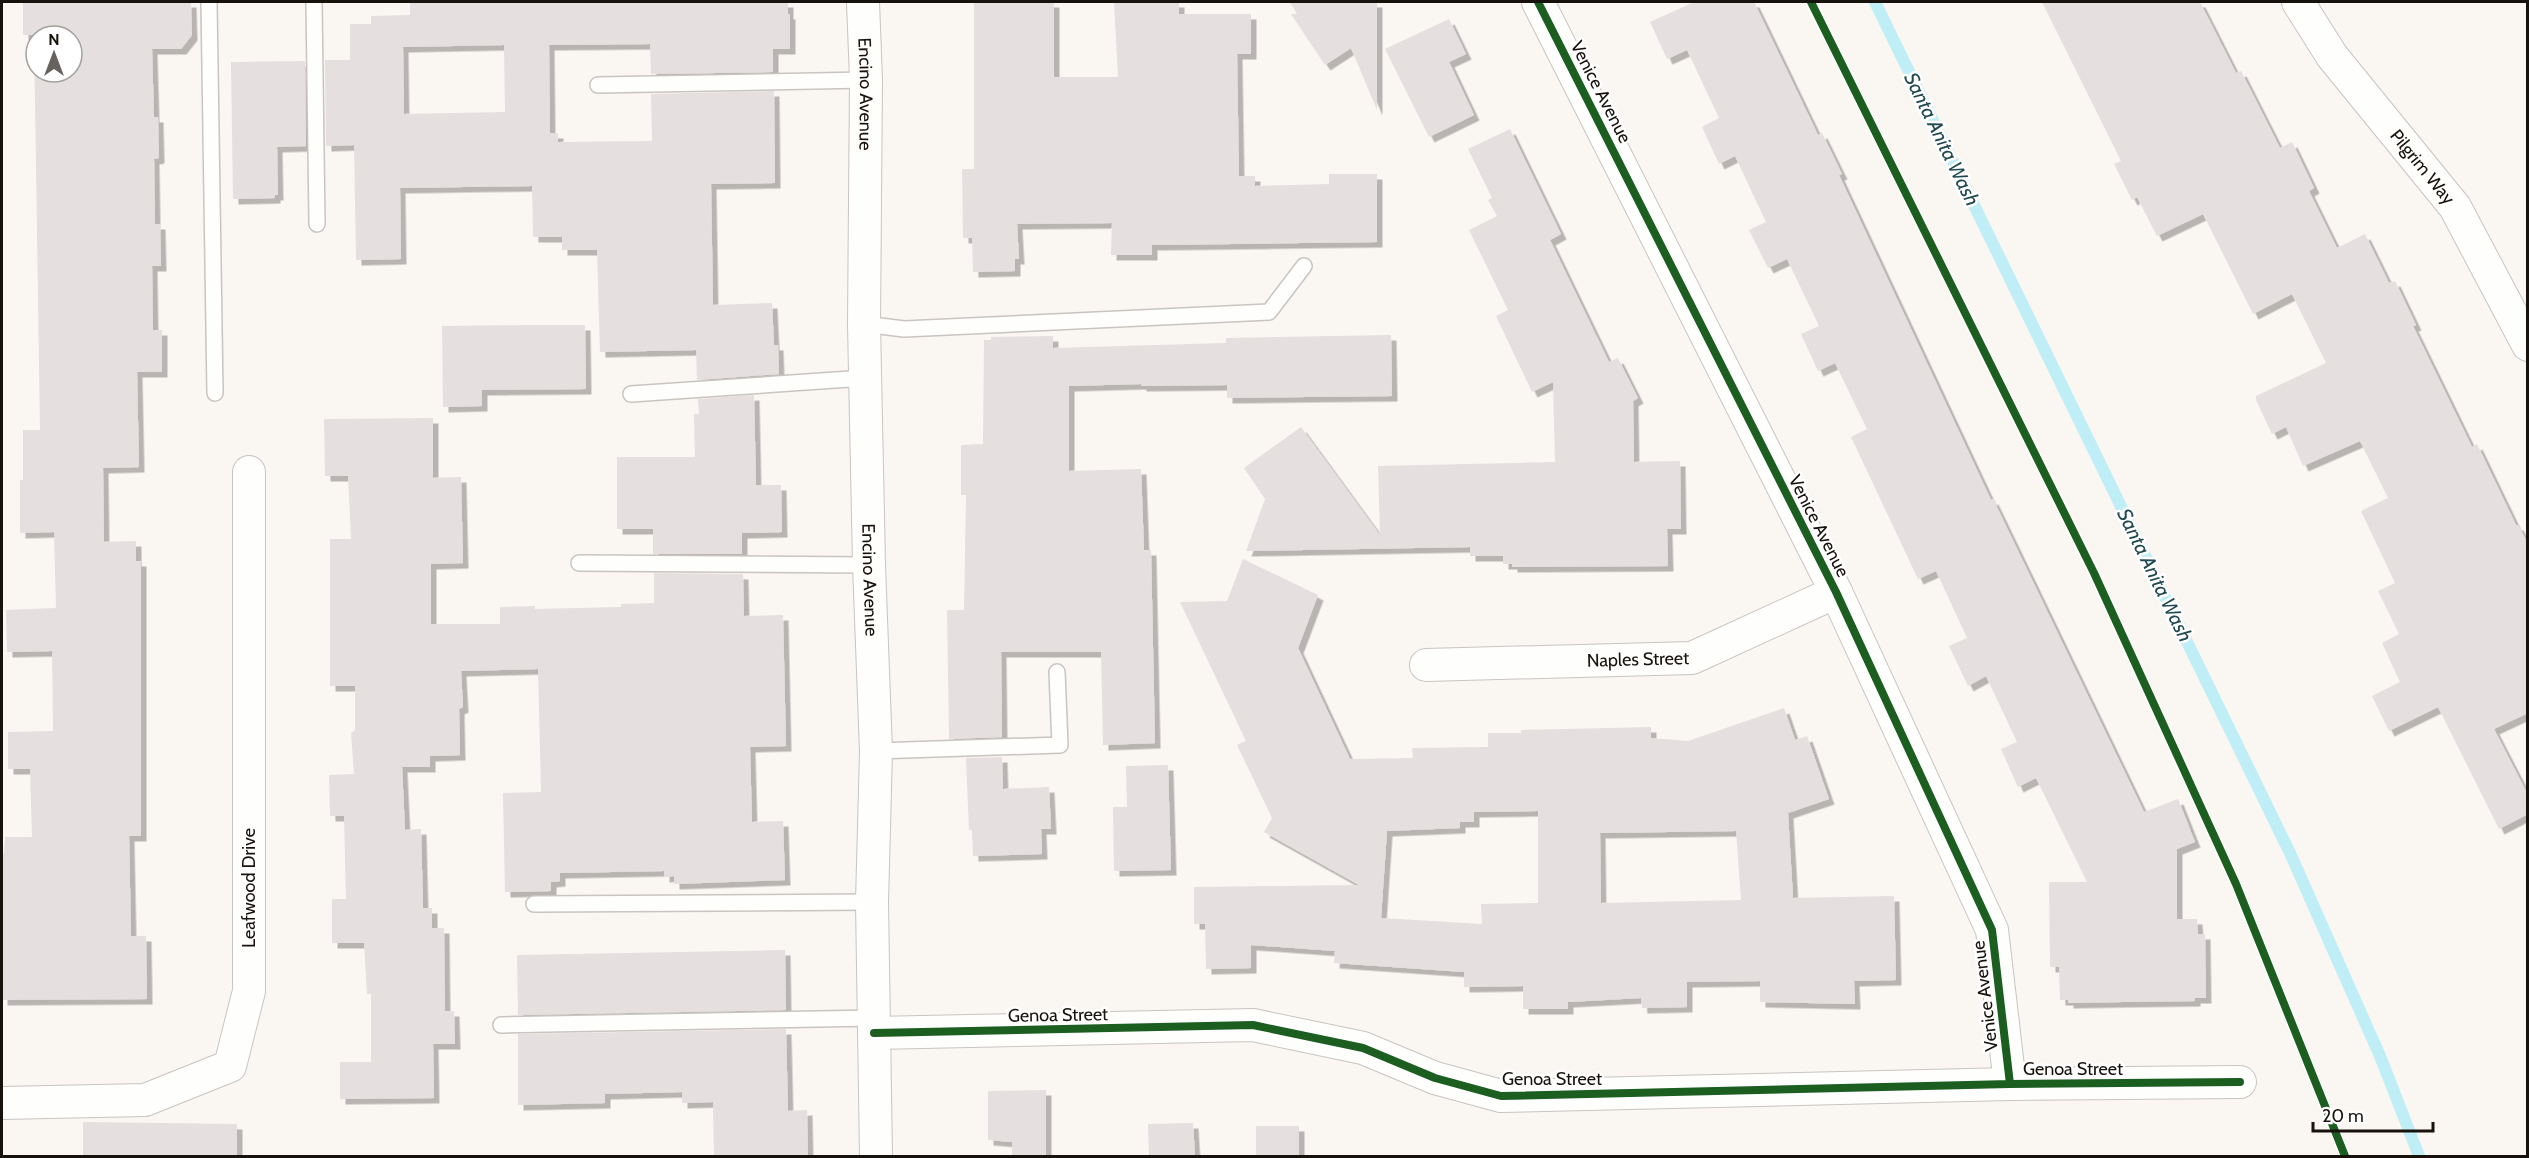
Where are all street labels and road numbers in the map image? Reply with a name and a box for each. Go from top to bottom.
street label: Encino Avenue [853,37,877,151]
street label: Venice Avenue [1566,37,1636,147]
street label: Pilgrim Way [2385,125,2459,209]
street label: Venice Avenue [1784,471,1854,581]
street label: Encino Avenue [857,523,883,637]
street label: Naples Street [1586,647,1689,672]
street label: Leafwood Drive [238,828,260,948]
street label: Venice Avenue [1967,939,2003,1053]
street label: Genoa Street [1008,1003,1108,1027]
street label: Genoa Street [2023,1058,2123,1080]
street label: Genoa Street [1502,1068,1602,1090]

